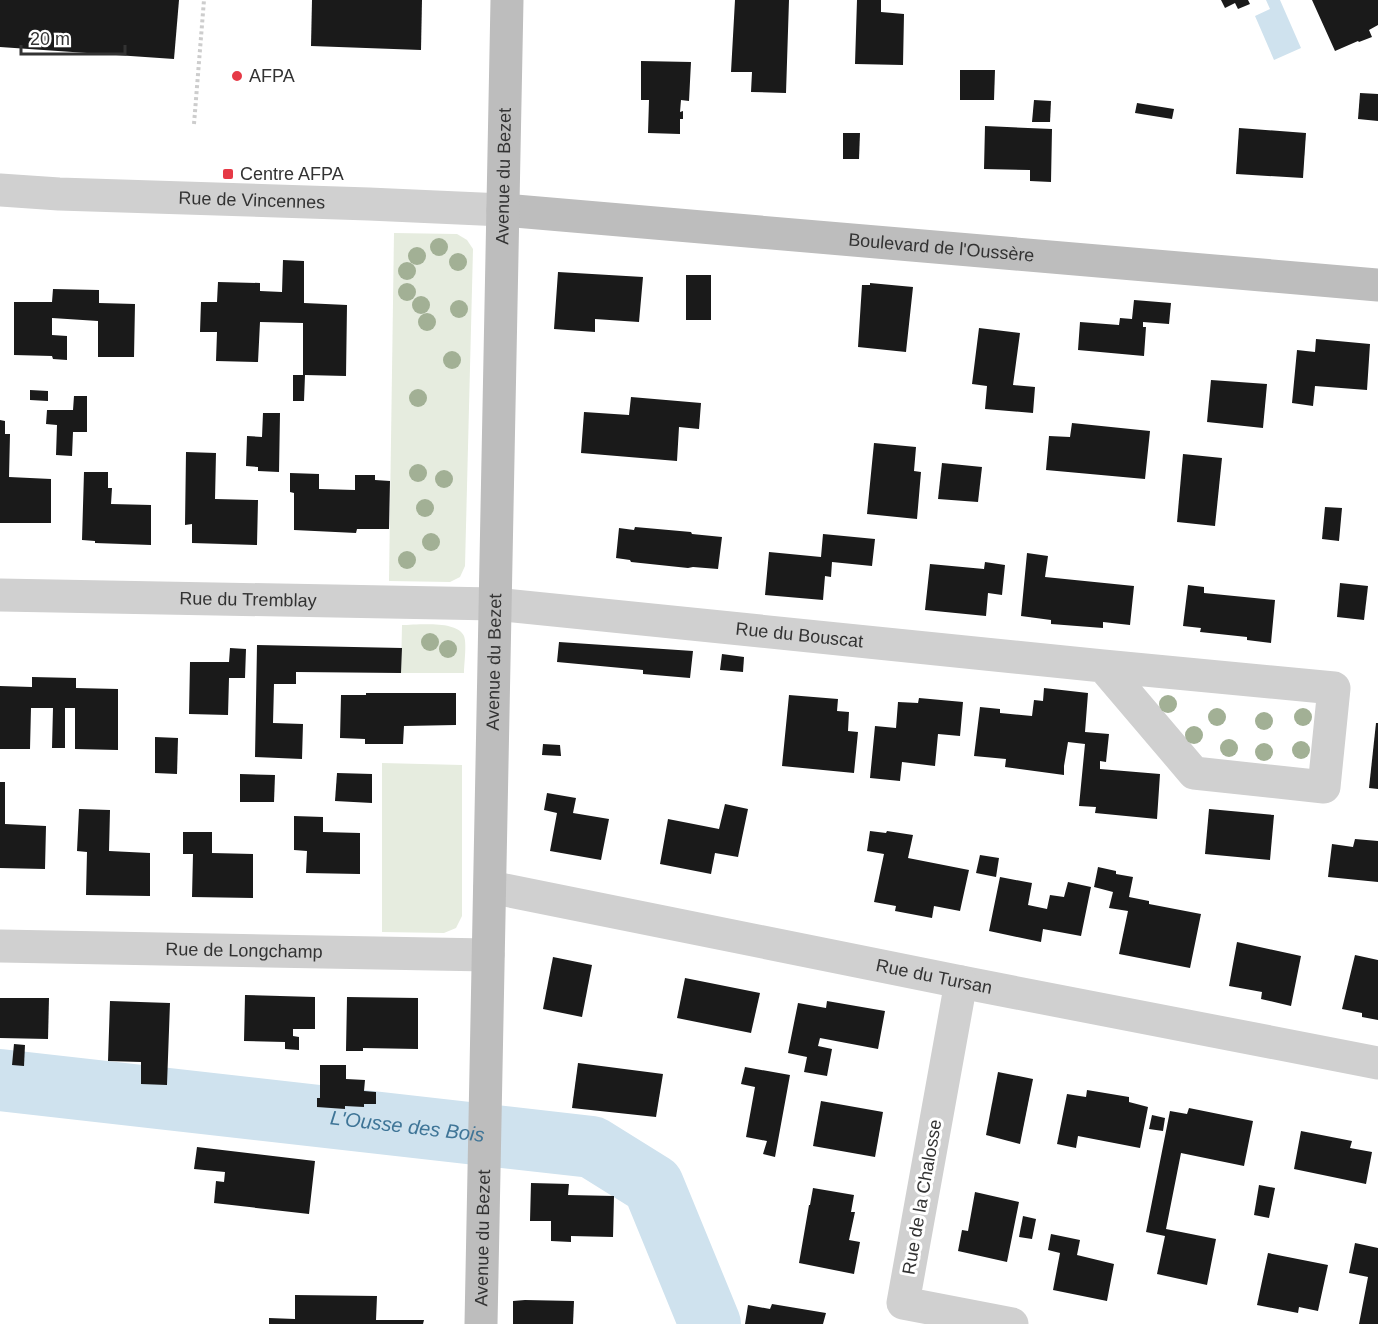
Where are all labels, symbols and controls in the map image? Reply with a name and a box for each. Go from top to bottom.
scale bar [21,18,124,56]
text: 20 m [30,29,70,49]
place label: AFPA [249,66,295,86]
marker: AFPA [230,69,244,83]
street label: Avenue du Bezet [492,108,515,245]
place label: Centre AFPA [240,164,344,184]
marker: Centre AFPA [221,167,235,181]
street label: Rue de Vincennes [178,188,325,213]
street label: Boulevard de l'Oussère [848,230,1035,266]
street label: Rue du Tremblay [179,588,317,611]
street label: Avenue du Bezet [483,594,505,731]
street label: Rue du Bouscat [735,619,864,651]
street label: Rue de Longchamp [165,939,323,962]
street label: Rue du Tursan [874,955,994,998]
water label: L'Ousse des Bois [329,1106,486,1146]
street label: Rue de la Chalosse [899,1118,945,1276]
street label: Avenue du Bezet [471,1169,494,1307]

